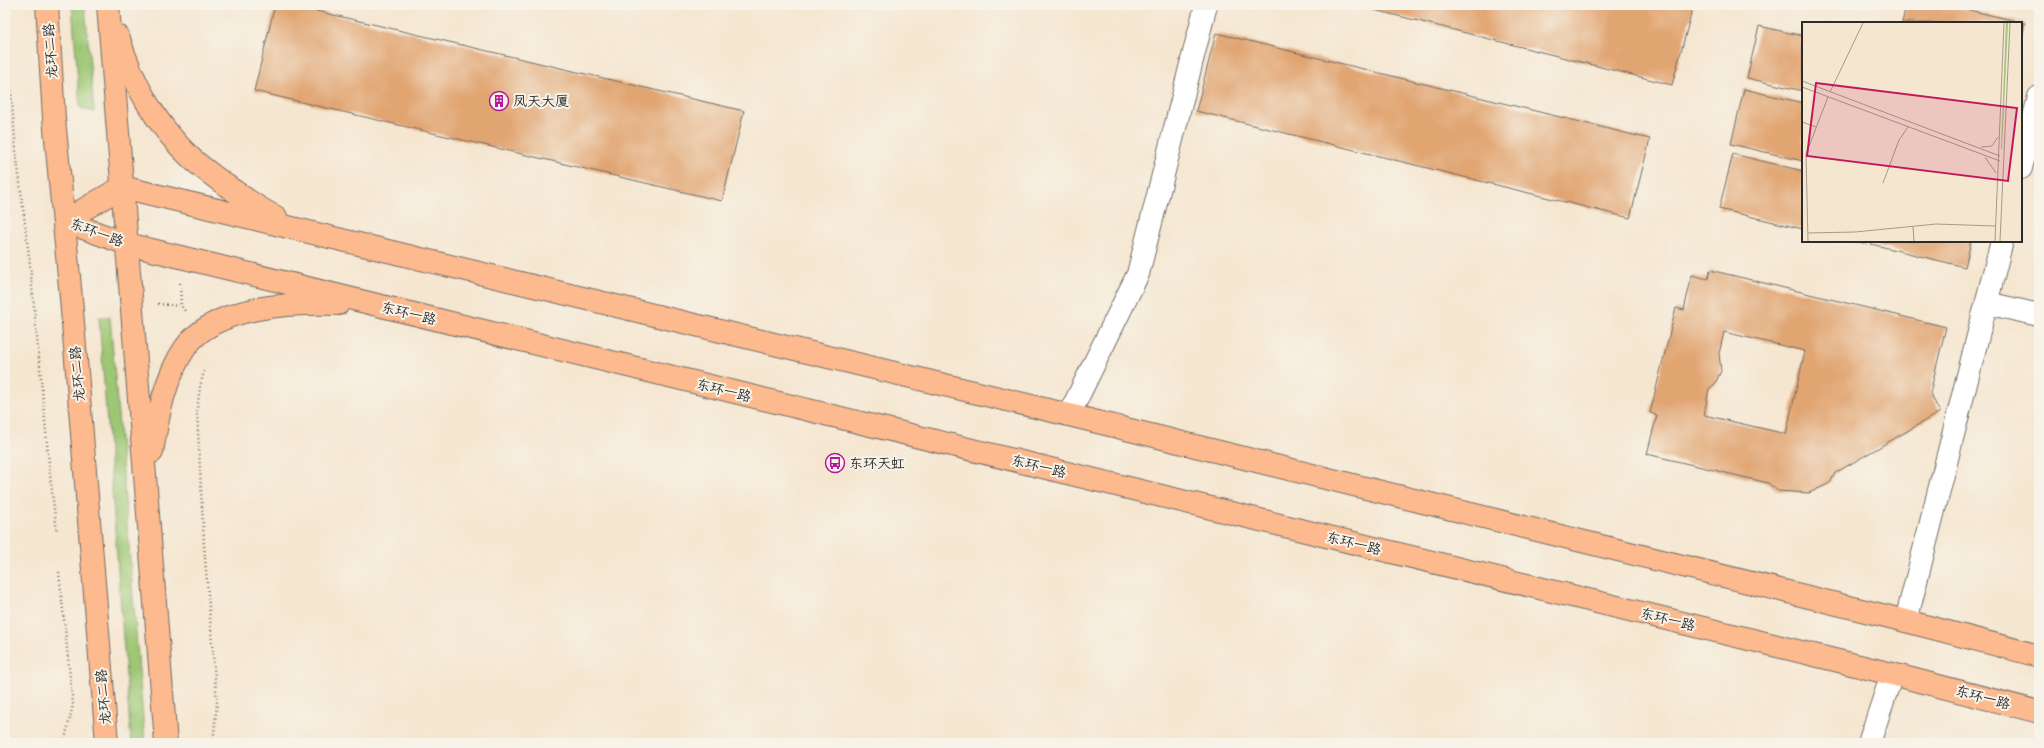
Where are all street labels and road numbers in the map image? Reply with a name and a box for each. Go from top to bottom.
street label: 龙环二路 [40,22,61,79]
street label: 东环一路 [68,214,126,250]
street label: 东环一路 [380,298,438,329]
street label: 龙环二路 [67,345,88,403]
street label: 东环一路 [695,375,753,406]
street label: 东环一路 [1010,451,1068,482]
street label: 东环一路 [1325,528,1383,559]
street label: 东环一路 [1639,604,1697,635]
street label: 龙环二路 [93,668,114,726]
street label: 东环一路 [1954,682,2012,713]

